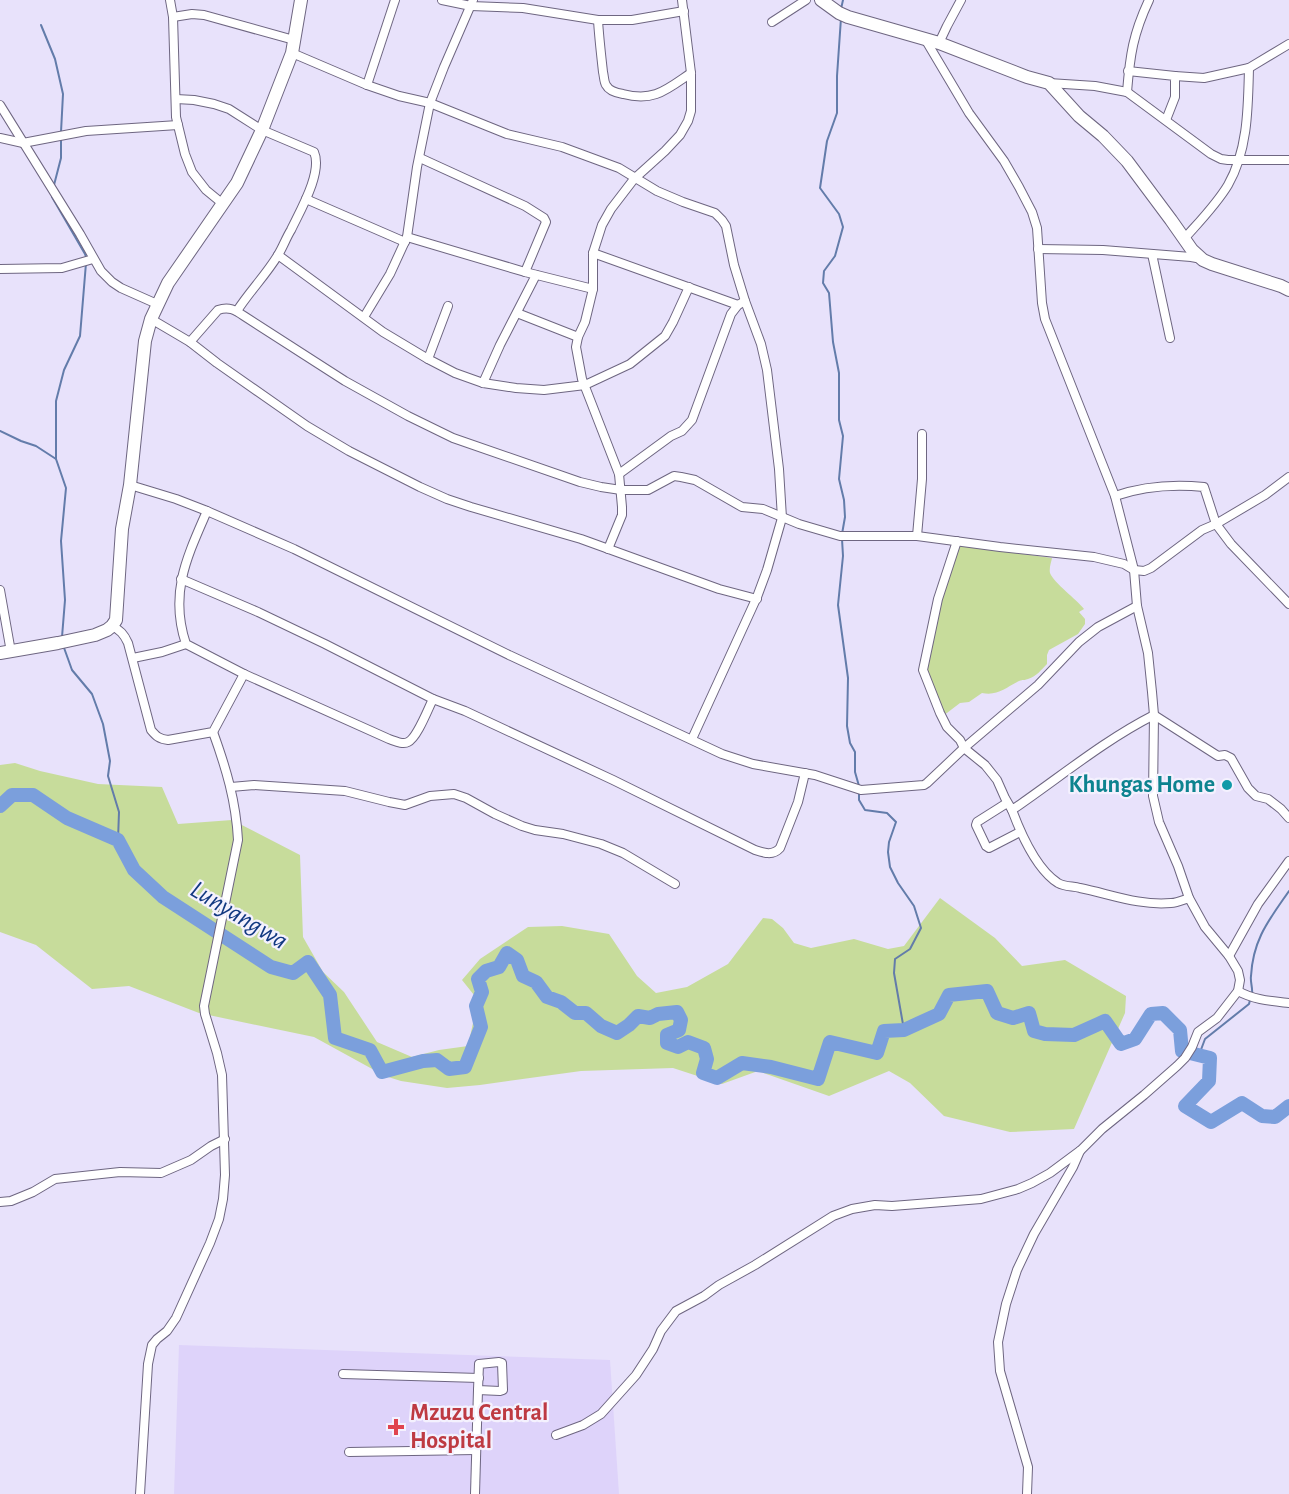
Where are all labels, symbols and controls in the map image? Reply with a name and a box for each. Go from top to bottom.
place label: Khungas Home [1068,773,1215,797]
marker: Khungas Home [1220,778,1234,792]
water label: Lunyangwa [186,876,292,954]
place label: Mzuzu Central Hospital [410,1401,548,1453]
marker: Mzuzu Central Hospital [387,1418,405,1436]

